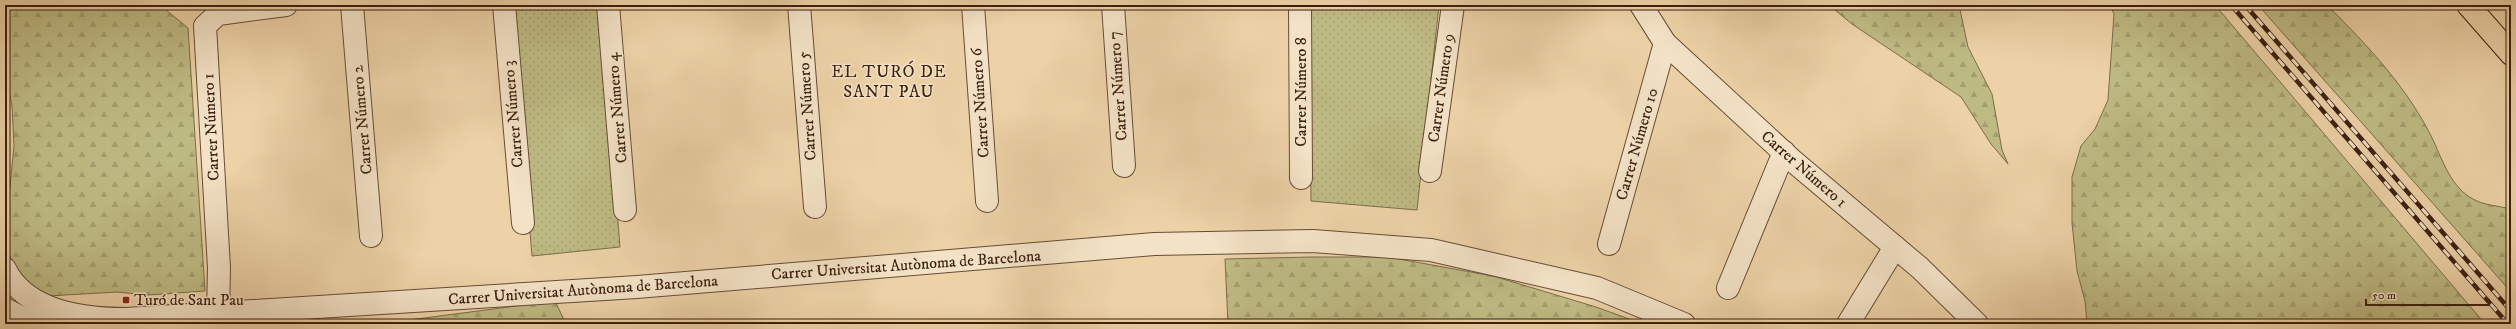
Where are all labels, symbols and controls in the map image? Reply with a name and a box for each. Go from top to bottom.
street label: Carrer Número 7 [1104,30,1132,142]
street label: Carrer Número 9 [1423,32,1459,144]
street label: Carrer Número 8 [1291,37,1311,147]
street label: Carrer Número 6 [966,47,994,159]
street label: Carrer Número 4 [602,51,632,164]
street label: Carrer Número 5 [793,51,821,161]
street label: Carrer Número 3 [498,60,528,168]
district label: EL TURÓ DE SANT PAU [831,60,947,103]
street label: Carrer Número 2 [347,64,377,175]
street label: Carrer Número 1 [198,73,224,181]
street label: Carrer Número 10 [1611,85,1663,203]
street label: Carrer Número 1 [1757,126,1851,212]
street label: Carrer Universitat Autònoma de Barcelona [770,246,1042,284]
street label: Carrer Universitat Autònoma de Barcelona [447,271,719,309]
scale bar [2366,281,2489,307]
text: 50 m [2372,288,2396,303]
place label: Turó de Sant Pau [134,290,244,310]
marker: Turó de Sant Pau [121,295,131,305]

